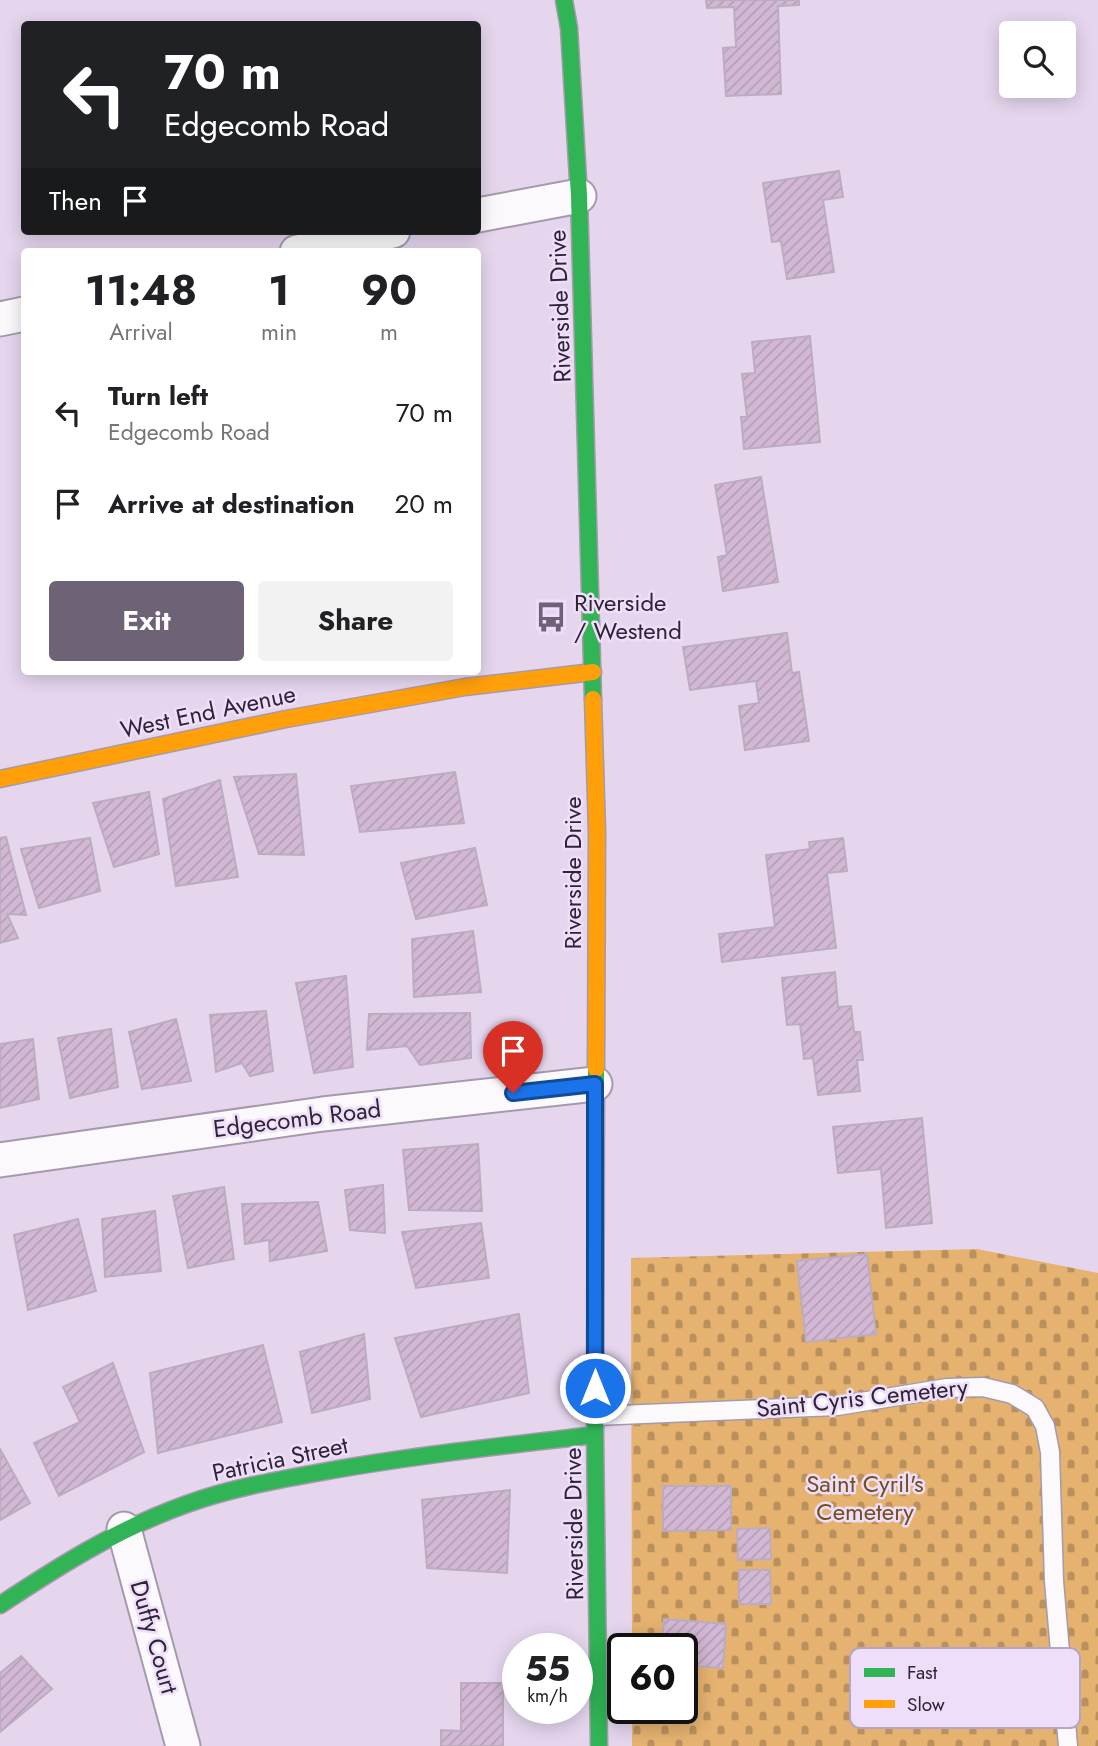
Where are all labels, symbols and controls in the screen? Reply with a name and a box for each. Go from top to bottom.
map controls [999,21,1076,98]
button: search [999,21,1076,98]
text: 70 m [164,37,281,107]
icon: left [49,49,140,140]
text: Edgecomb Road [164,102,389,148]
text: Then [49,182,102,220]
icon: arrive [116,182,154,220]
street label: Riverside Drive [539,229,580,383]
text: 11:48 [85,260,197,321]
text: 1 [268,260,290,321]
text: 90 [361,260,417,321]
text: Arrival [109,315,173,349]
text: min [261,315,297,349]
text: m [380,315,398,349]
text: Turn left [108,377,208,415]
icon: left [49,394,87,432]
text: 70 m [396,394,453,432]
text: Edgecomb Road [108,415,270,449]
icon: arrive [49,485,87,523]
text: Arrive at destination [108,485,355,523]
text: 20 m [395,485,453,523]
button: Exit [49,581,244,661]
button: Share [258,581,453,661]
place label: Riverside / Westend [574,585,682,648]
bus stop icon: Riverside / Westend [534,600,568,634]
street label: West End Avenue [117,676,299,747]
street label: Riverside Drive [555,797,590,949]
pin [483,1021,543,1093]
icon: arrive [494,1032,532,1070]
street label: Edgecomb Road [211,1091,383,1146]
position arrow [558,1351,632,1425]
street label: Saint Cyris Cemetery [755,1369,970,1426]
street label: Patricia Street [209,1427,351,1490]
street label: Riverside Drive [555,1447,592,1601]
park label: Saint Cyril's Cemetery [806,1466,924,1529]
street label: Duffy Court [122,1576,187,1698]
speed limit sign: 60 [607,1633,698,1724]
text: 55 [525,1644,570,1694]
legend [850,1648,1080,1728]
text: Fast [907,1659,938,1686]
text: km/h [527,1683,568,1709]
text: Slow [907,1691,945,1718]

